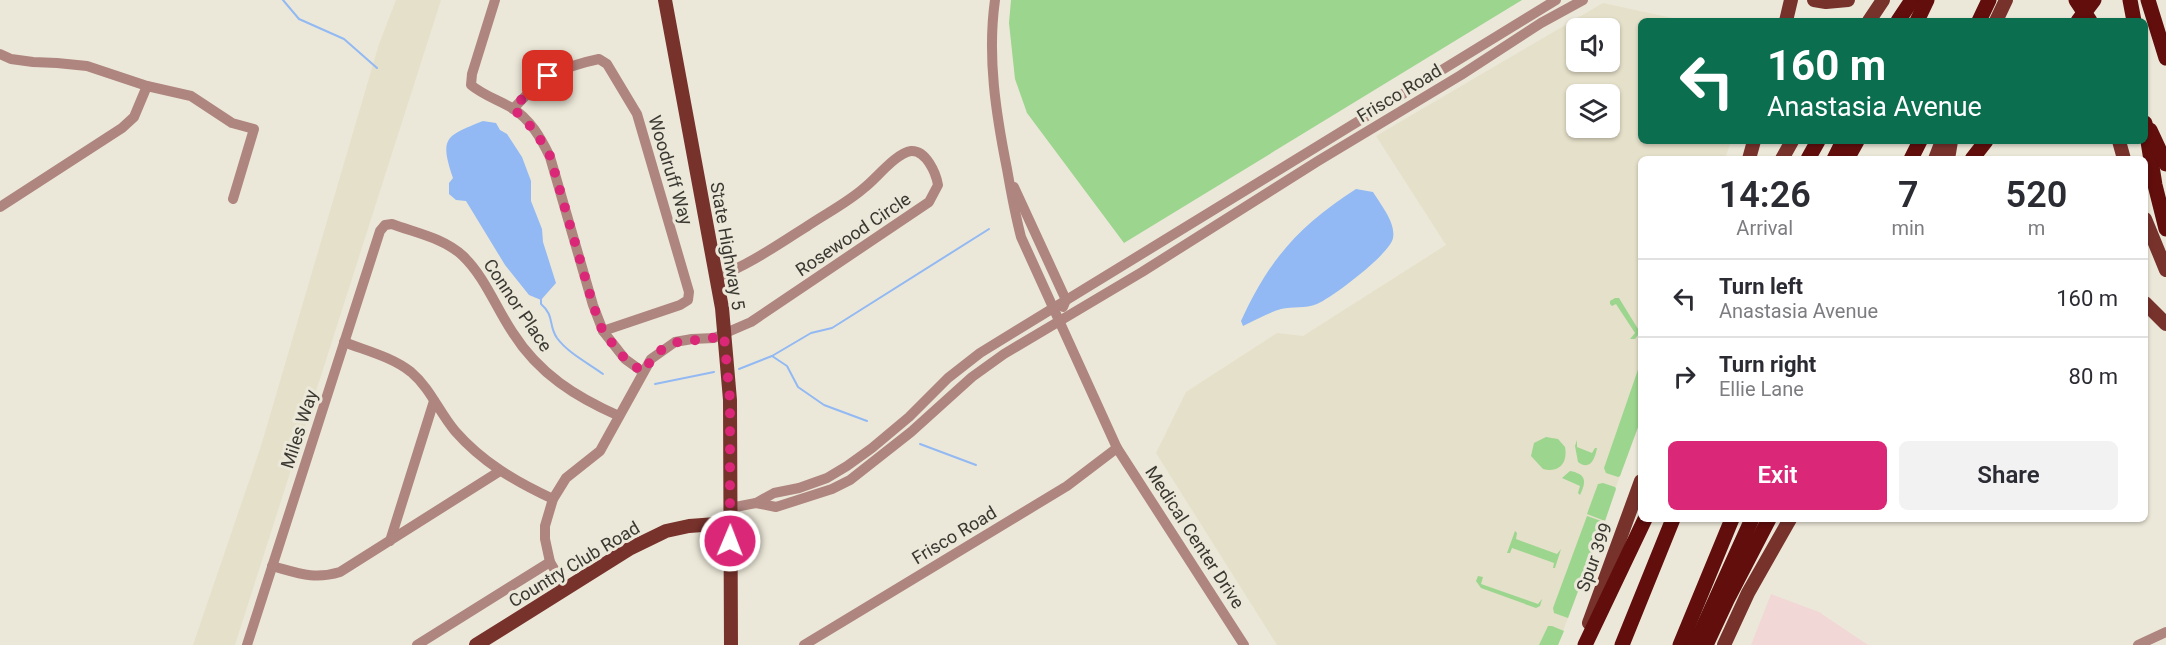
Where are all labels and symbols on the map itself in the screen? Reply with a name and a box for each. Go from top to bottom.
pin [522,50,573,101]
street label: Frisco Road [1353,60,1445,126]
street label: Woodruff Way [644,113,698,228]
street label: State Highway 5 [706,180,750,312]
street label: Rosewood Circle [791,188,915,280]
street label: Connor Place [479,255,557,355]
street label: Miles Way [276,386,322,471]
street label: Medical Center Drive [1141,462,1249,612]
street label: Frisco Road [908,502,1000,568]
position arrow [698,509,762,573]
street label: Country Club Road [505,517,643,611]
street label: Spur 399 [1572,520,1616,594]

